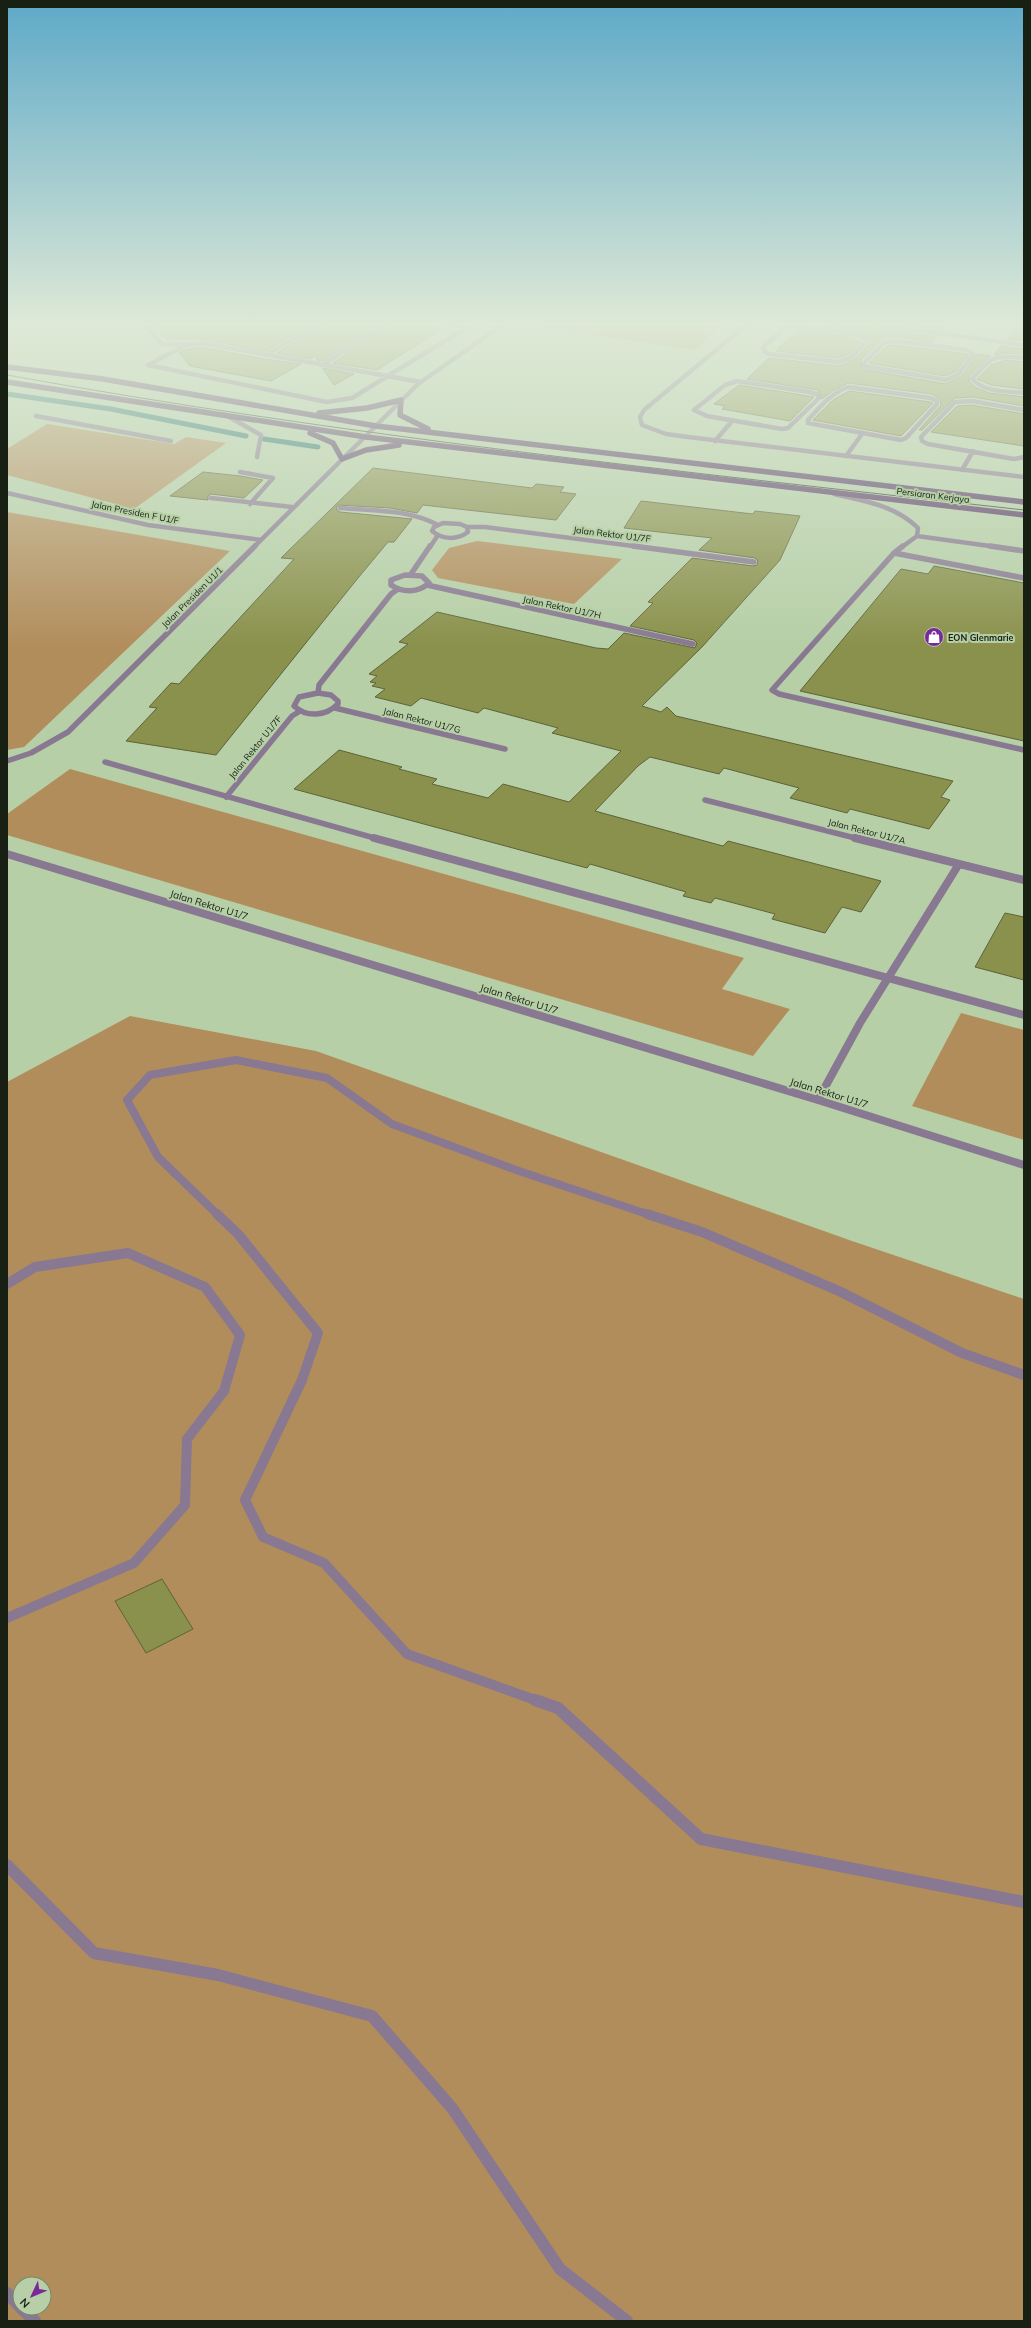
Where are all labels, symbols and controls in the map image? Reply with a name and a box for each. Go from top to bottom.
street label: Persiaran Kerjaya [896,485,970,506]
street label: Jalan Presiden F U1/F [90,498,180,526]
street label: Jalan Rektor U1/7F [573,524,651,544]
street label: Jalan Presiden U1/1 [159,564,225,630]
street label: Jalan Rektor U1/7H [522,593,602,621]
shop icon: EON Glenmarie [923,626,945,648]
place label: EON Glenmarie [948,632,1014,643]
street label: Jalan Rektor U1/7G [382,705,462,735]
street label: Jalan Rektor U1/7F [226,713,284,781]
street label: Jalan Rektor U1/7A [827,816,907,846]
street label: Jalan Rektor U1/7 [168,887,250,923]
street label: Jalan Rektor U1/7 [478,981,560,1017]
street label: Jalan Rektor U1/7 [788,1075,870,1111]
north arrow [12,2276,52,2316]
text: N [17,2295,33,2311]

